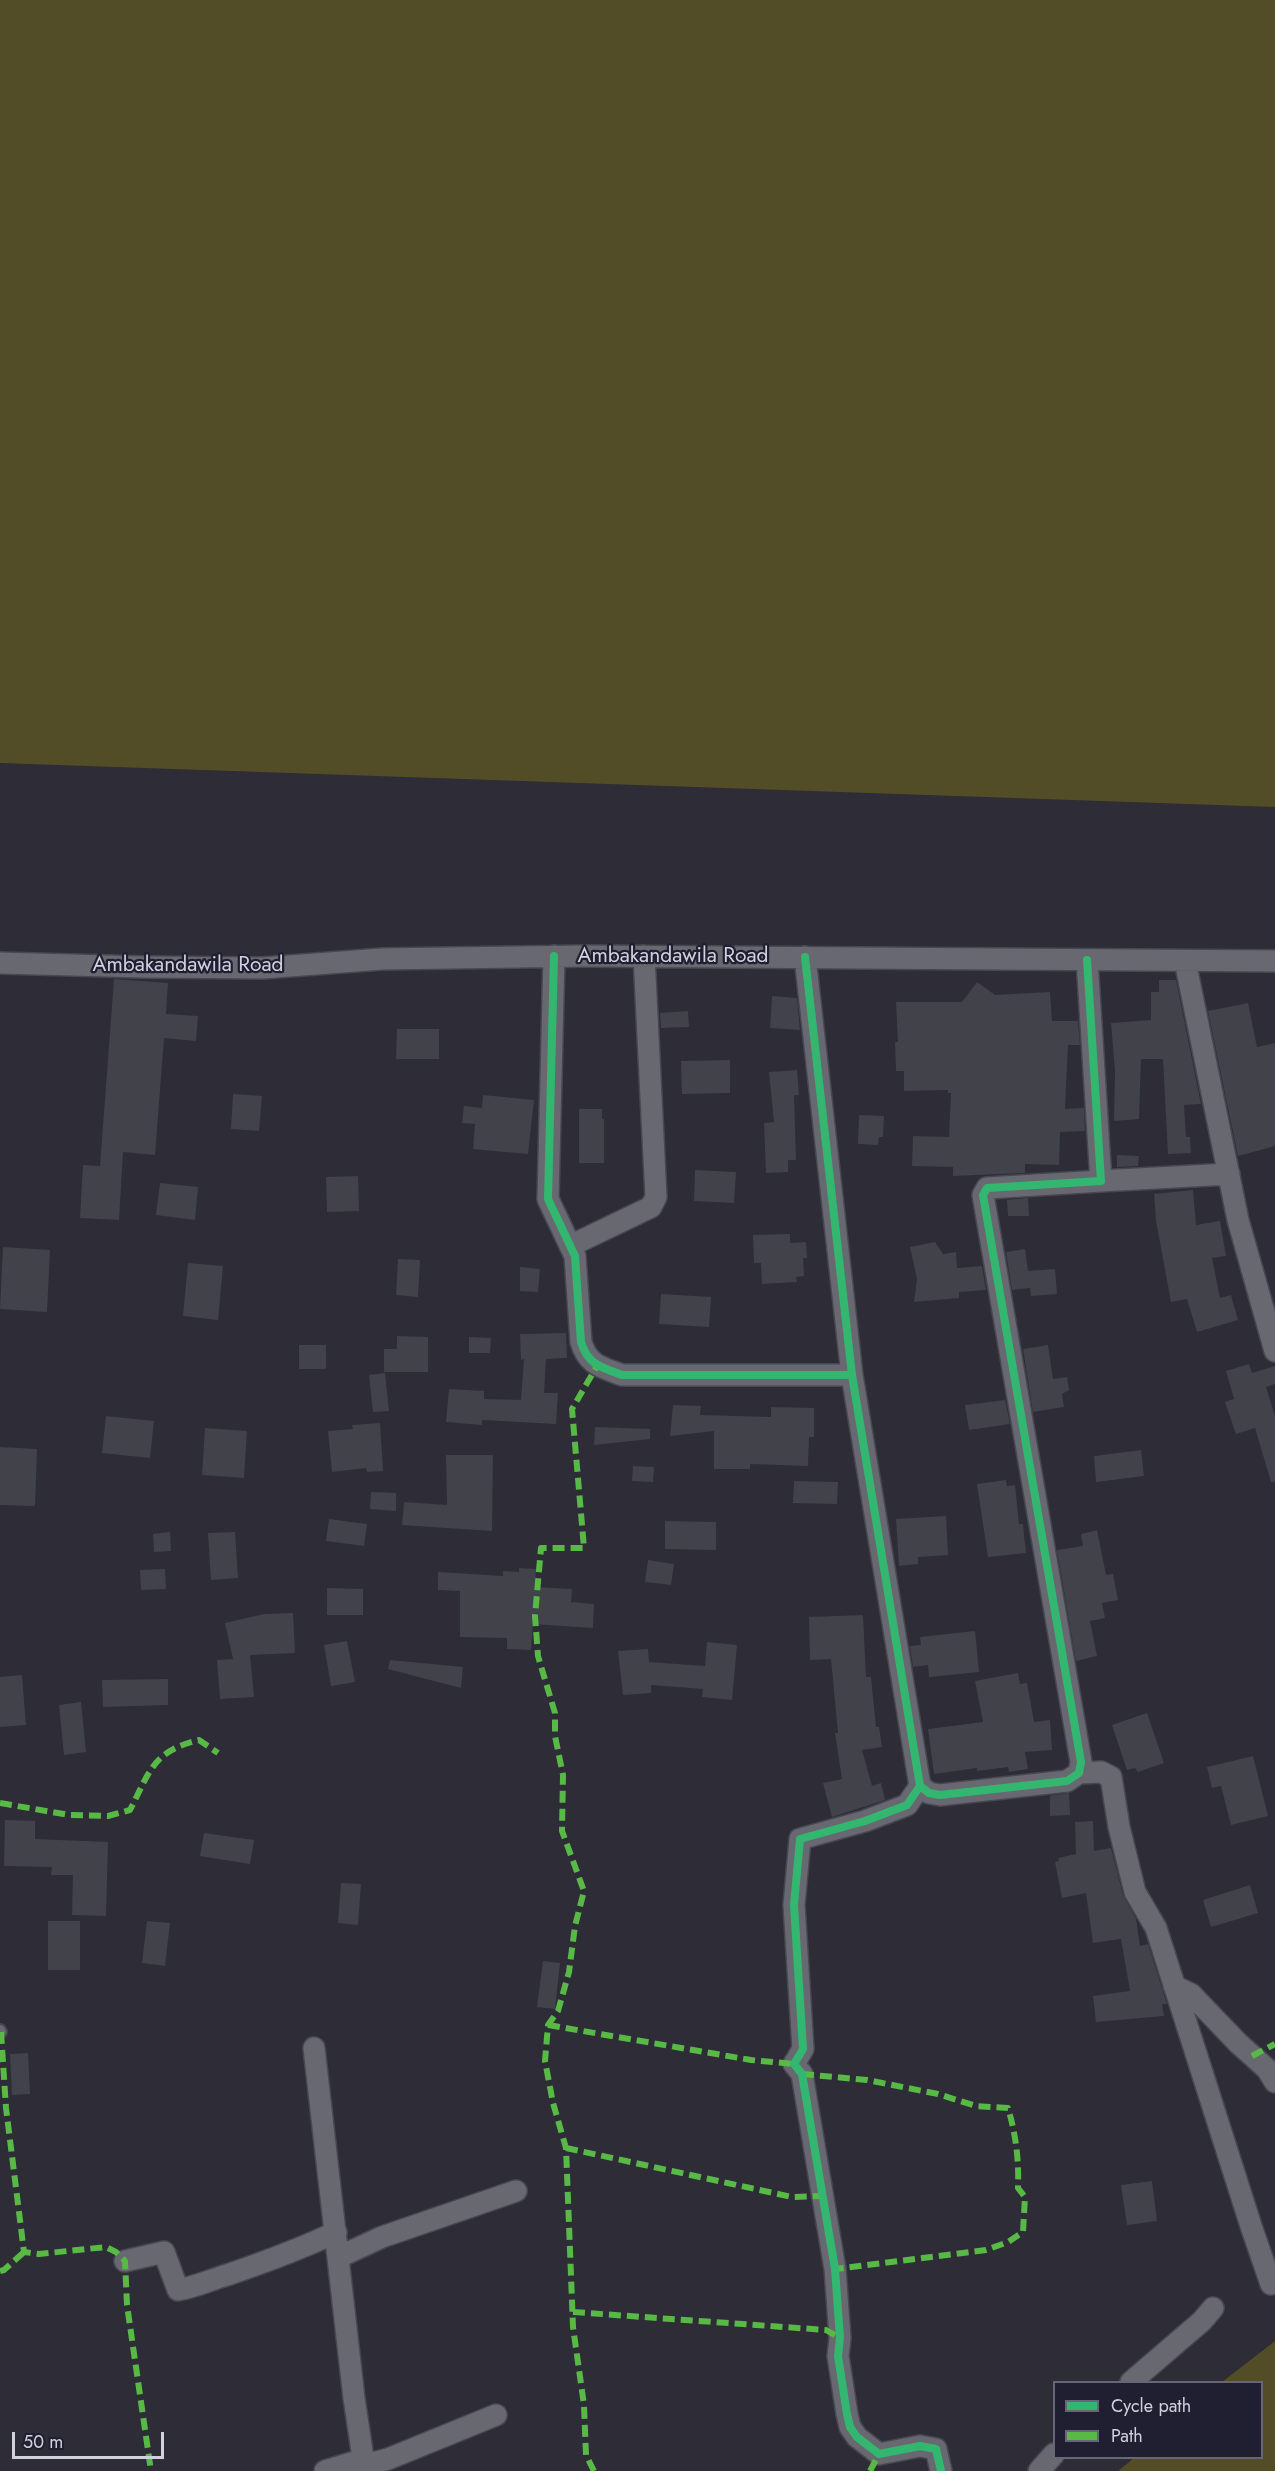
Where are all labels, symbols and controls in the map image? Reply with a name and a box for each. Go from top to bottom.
street label: Ambakandawila Road [578,944,768,970]
street label: Ambakandawila Road [93,953,283,979]
legend [1053,2381,1263,2459]
text: Cycle path [1111,2393,1191,2419]
scale bar [15,2420,166,2458]
text: Path [1111,2423,1143,2449]
text: 50 m [23,2429,63,2455]

